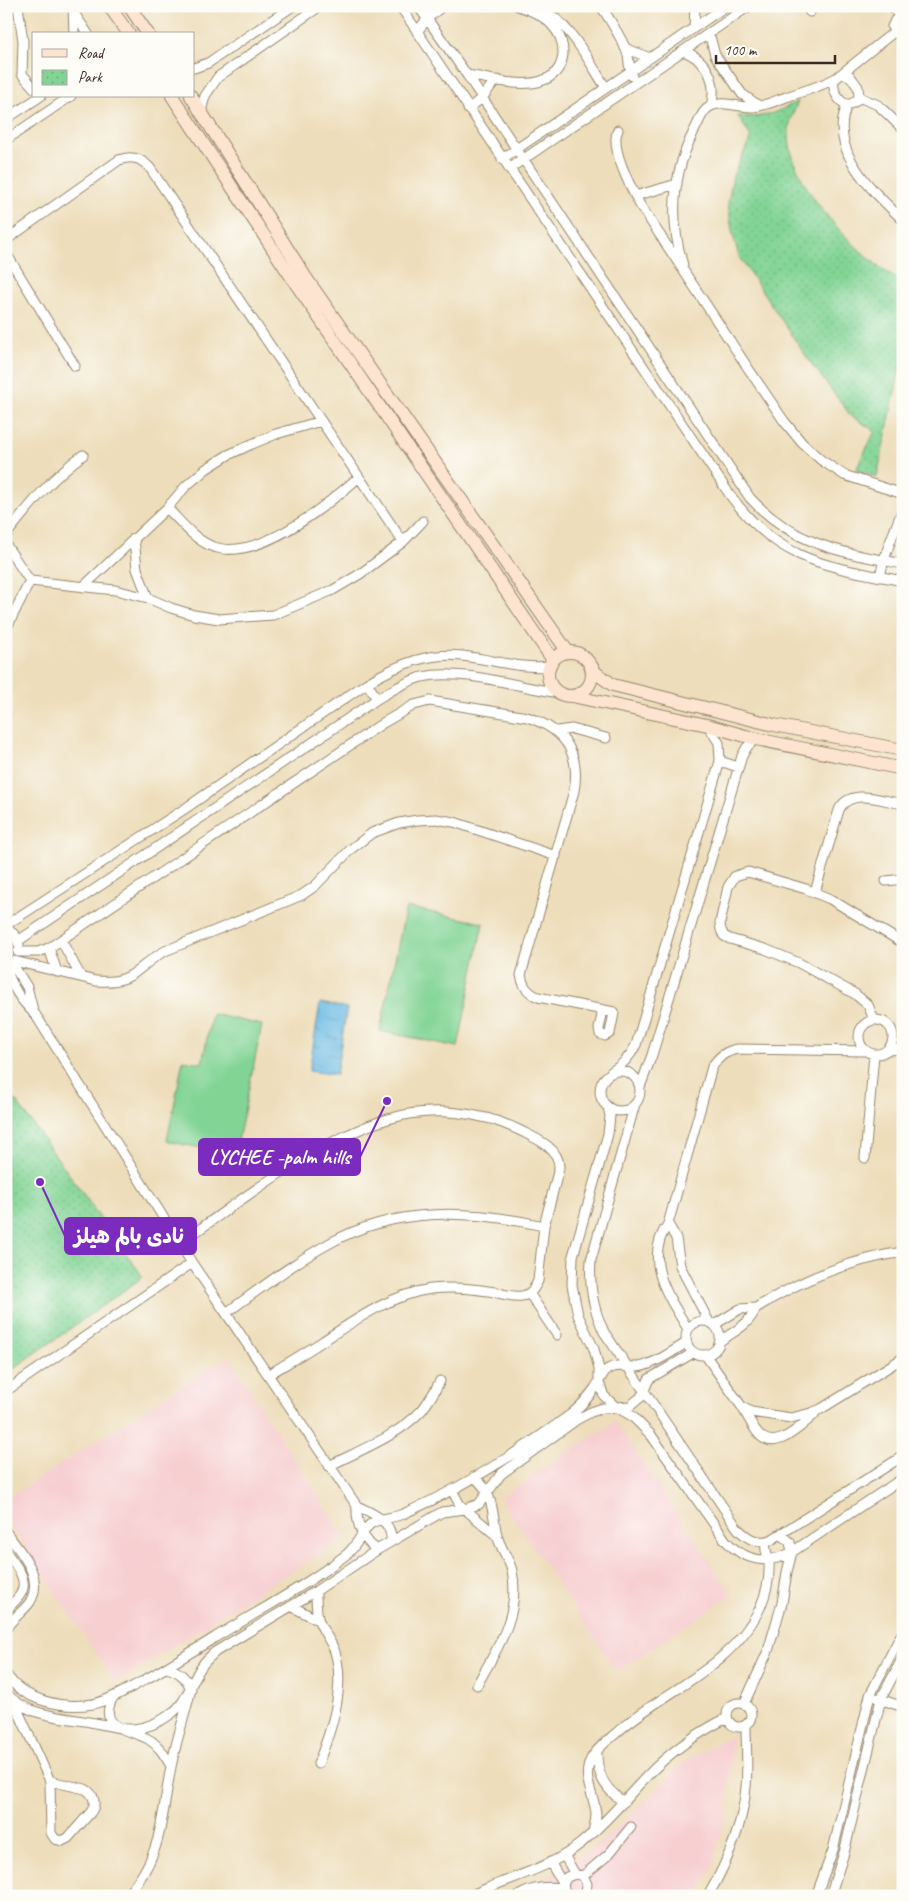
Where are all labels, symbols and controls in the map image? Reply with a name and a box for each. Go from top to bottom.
legend [32,32,195,98]
scale bar [716,32,835,64]
text: 100 m [724,41,758,60]
text: Road [78,44,105,63]
text: Park [78,68,103,87]
callout: LYCHEE -palm hills [199,1139,360,1175]
text: LYCHEE -palm hills [210,1144,353,1170]
callout: نادى بالم هيلز [65,1218,196,1254]
text: نادى بالم هيلز [72,1223,186,1252]

